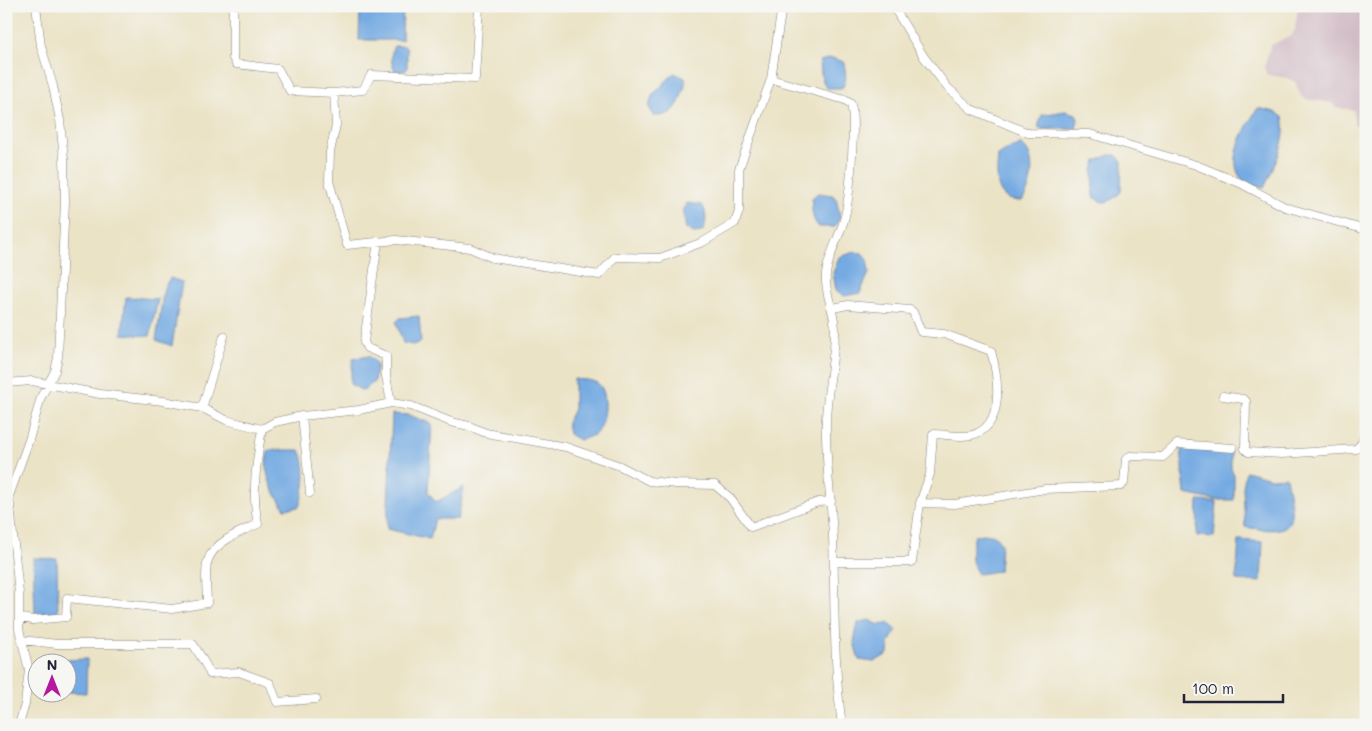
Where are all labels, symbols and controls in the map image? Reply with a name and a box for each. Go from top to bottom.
north arrow [28,654,78,704]
text: N [47,655,57,674]
scale bar [1184,671,1283,703]
text: 100 m [1192,678,1234,698]

